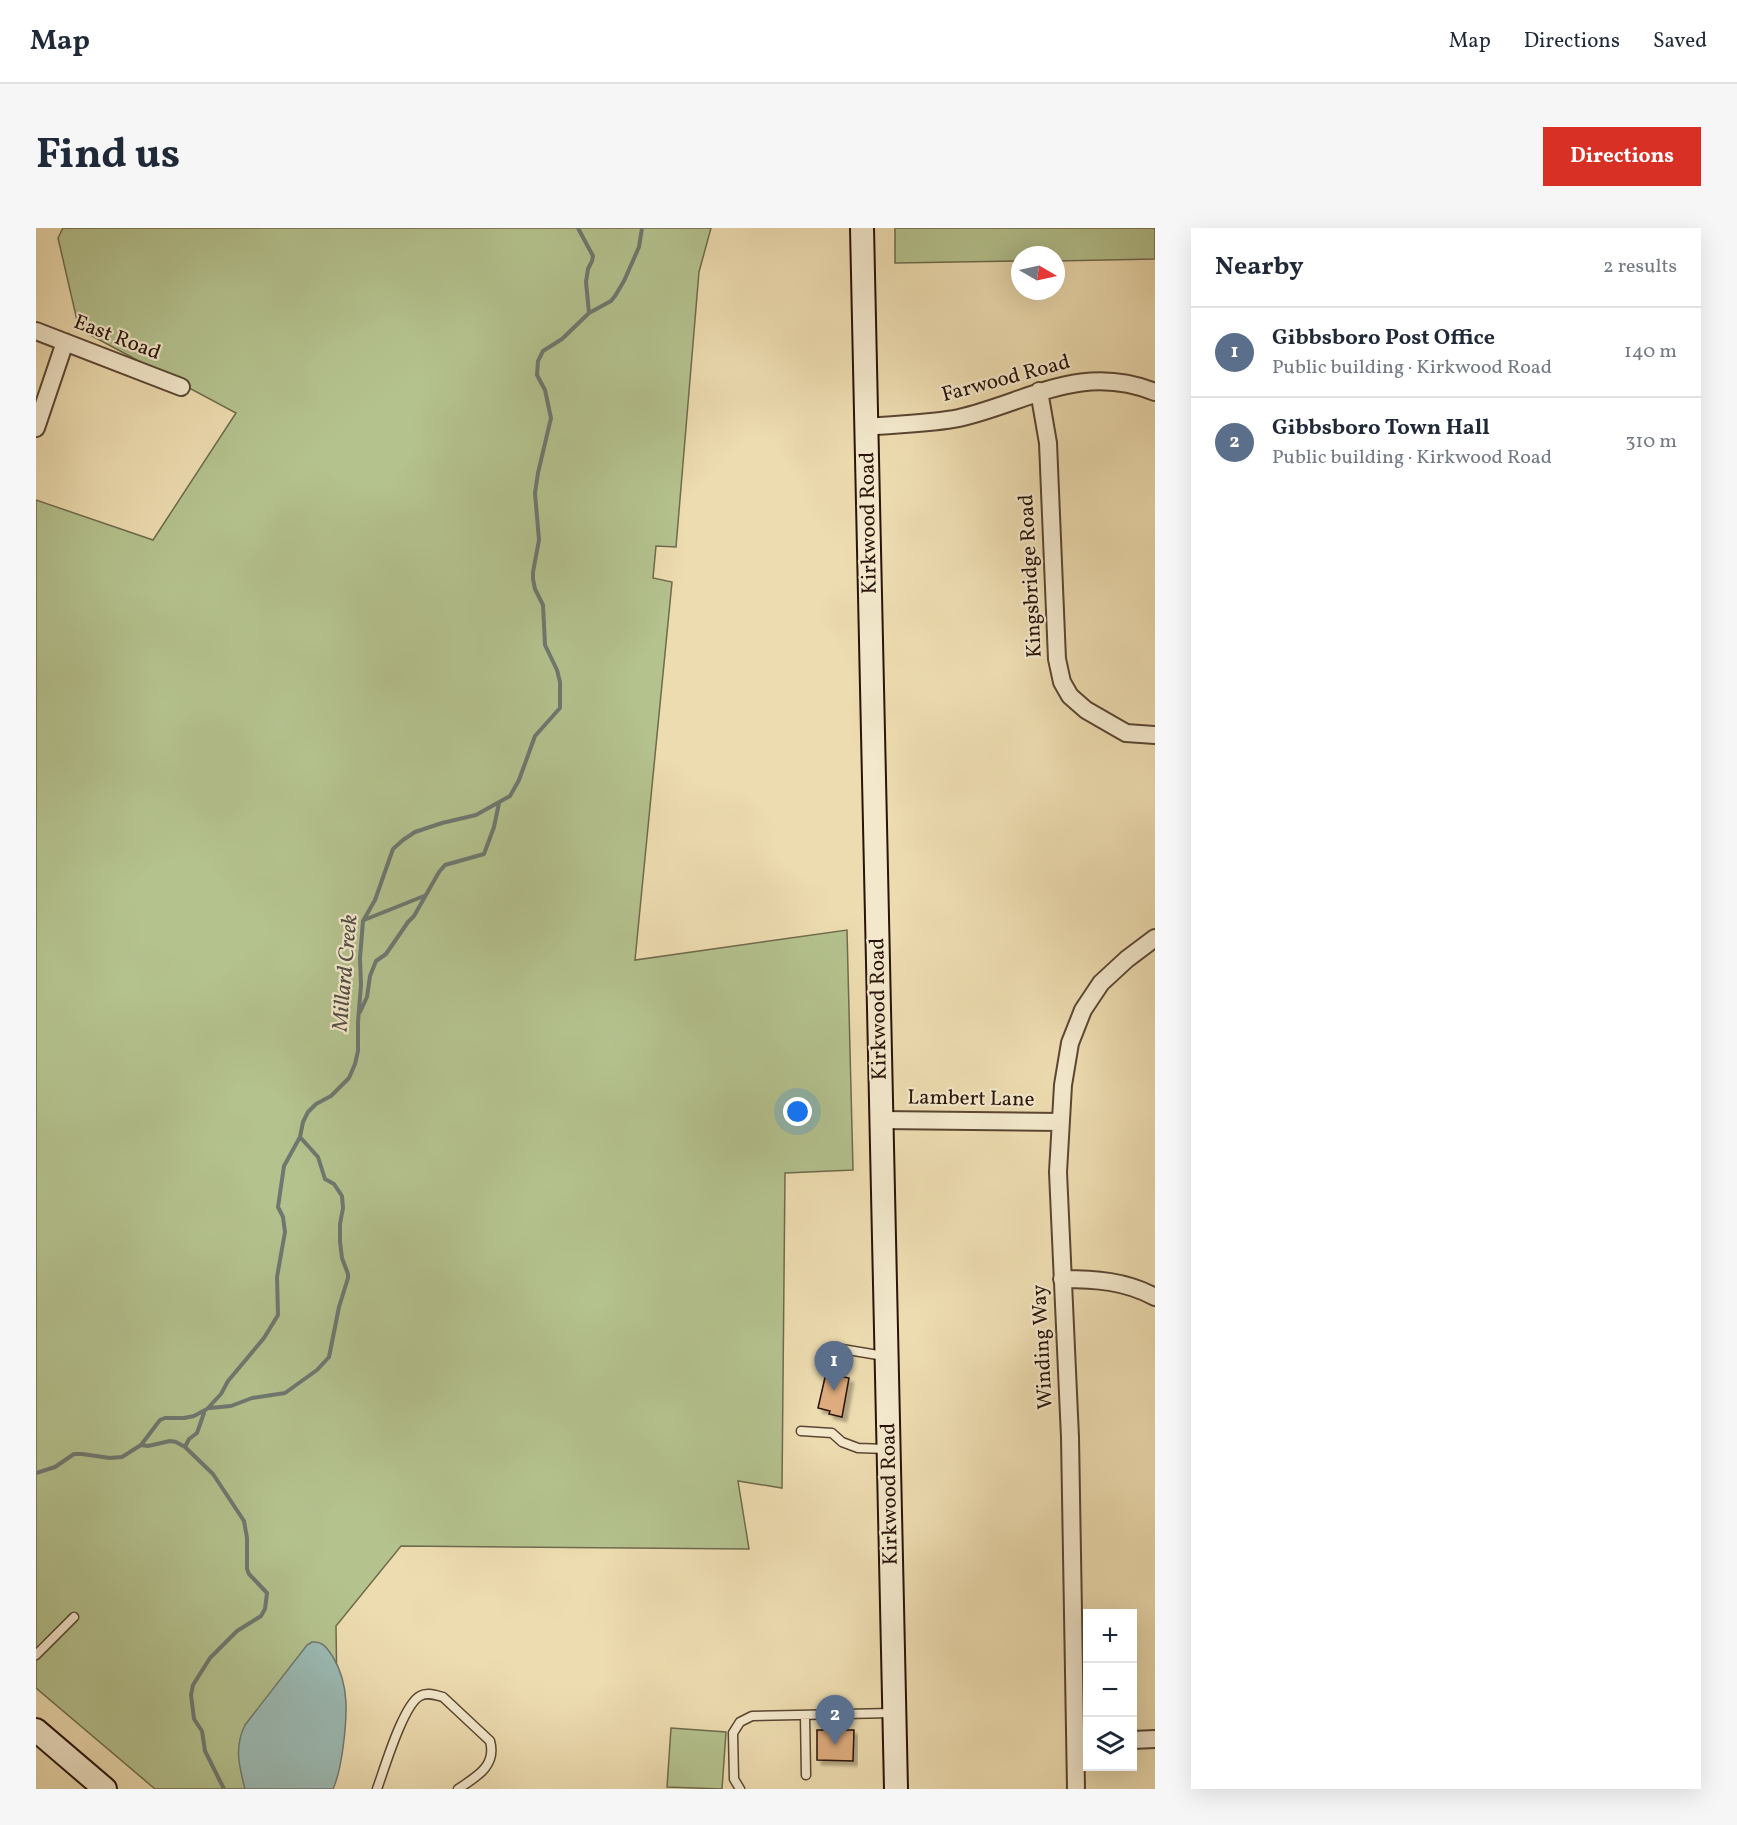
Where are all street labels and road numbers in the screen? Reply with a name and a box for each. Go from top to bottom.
street label: East Road [69,308,165,368]
street label: Farwood Road [939,348,1073,410]
street label: Kirkwood Road [853,451,885,595]
street label: Kingsbridge Road [1012,494,1050,658]
street label: Kirkwood Road [863,937,895,1081]
street label: Lambert Lane [907,1083,1035,1115]
street label: Winding Way [1025,1283,1061,1410]
street label: Kirkwood Road [874,1422,906,1566]

